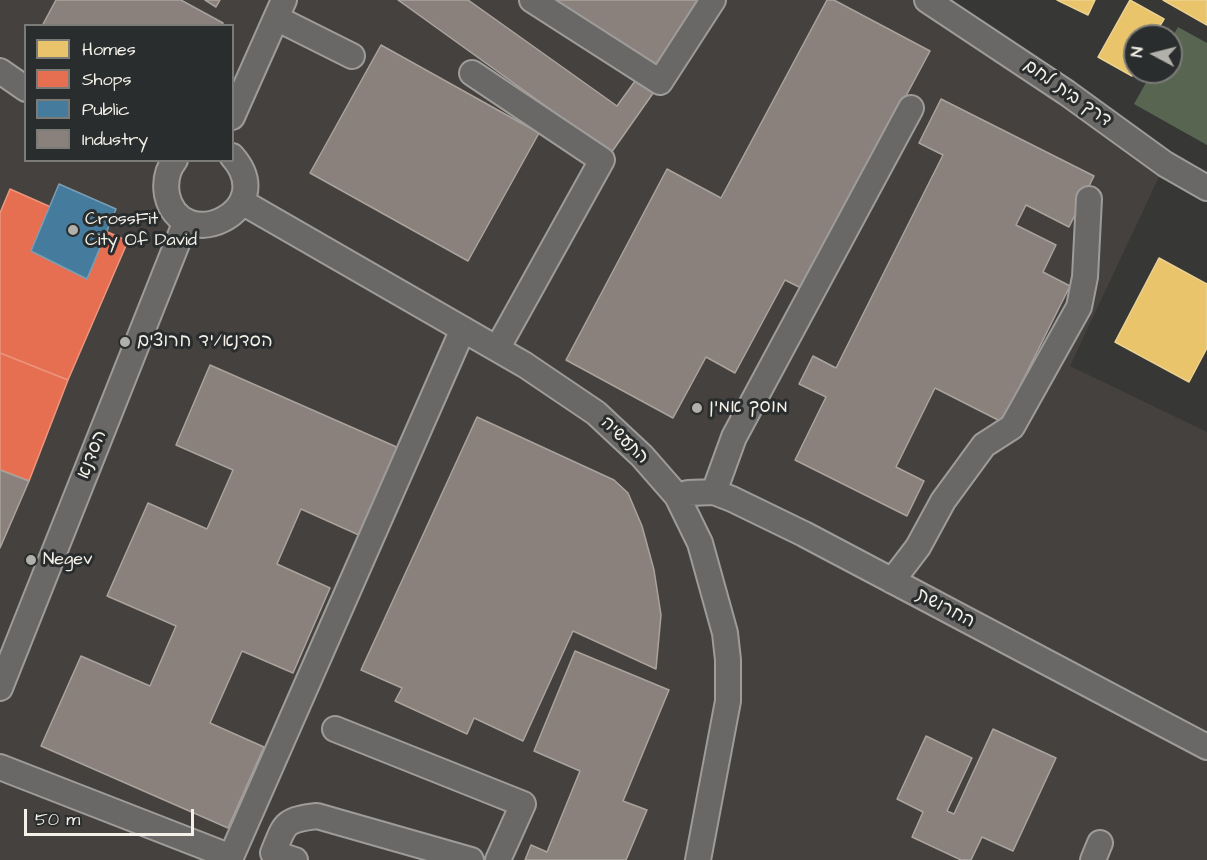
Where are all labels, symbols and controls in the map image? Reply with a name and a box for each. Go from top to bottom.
legend [24,24,234,162]
north arrow [1123,24,1183,84]
text: Homes [82,37,136,62]
text: N [1126,46,1149,58]
street label: דרך בית לחם [1019,56,1115,132]
text: Shops [82,67,132,92]
text: Public [82,97,130,122]
text: Industry [82,127,148,152]
place label: CrossFit City Of David [85,209,197,252]
marker: CrossFit City Of David [66,223,80,237]
place label: הסדנא/יד חרוצים [137,331,273,353]
marker: הסדנא/יד חרוצים [118,335,132,349]
place label: מוסך אמין [709,397,788,419]
marker: מוסך אמין [690,401,704,415]
street label: התעשיה [595,413,653,469]
street label: הסדנא [73,427,113,483]
place label: Negev [43,549,92,571]
marker: Negev [24,553,38,567]
street label: החרושת [912,585,978,633]
scale bar [27,797,196,835]
text: 50 m [35,807,80,832]

